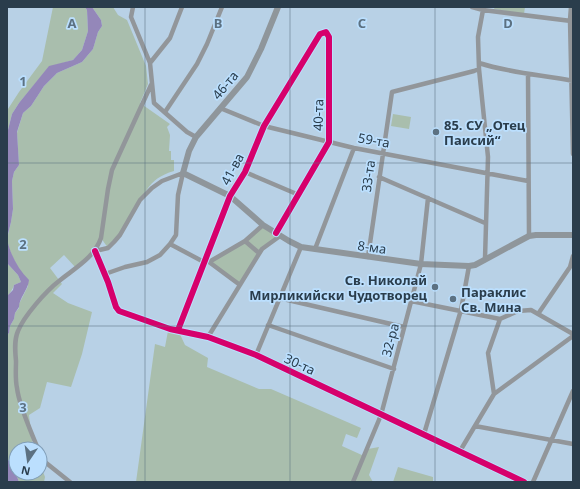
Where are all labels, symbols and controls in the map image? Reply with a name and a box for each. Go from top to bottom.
text: A [68,14,77,32]
text: B [214,14,222,32]
text: C [358,14,366,32]
text: D [503,14,513,32]
street label: 46-та [208,67,242,103]
text: 1 [19,72,27,90]
street label: 40-та [309,99,327,131]
place label: 85. СУ „Отец Паисий“ [444,116,526,149]
marker: 85. СУ „Отец Паисий“ [431,127,441,137]
street label: 59-та [357,128,391,152]
street label: 41-ва [216,150,248,188]
street label: 33-та [357,159,379,193]
text: 2 [19,235,27,253]
street label: 8-ма [356,236,388,258]
place label: Св. Николай Мирликийски Чудотворец [249,271,428,304]
marker: Св. Николай Мирликийски Чудотворец [430,282,440,292]
place label: Параклис Св. Мина [461,283,527,316]
marker: Параклис Св. Мина [448,294,458,304]
street label: 32-ра [377,321,403,359]
street label: 30-та [282,349,318,379]
text: 3 [19,398,27,416]
north arrow [8,441,48,481]
text: N [20,463,32,480]

